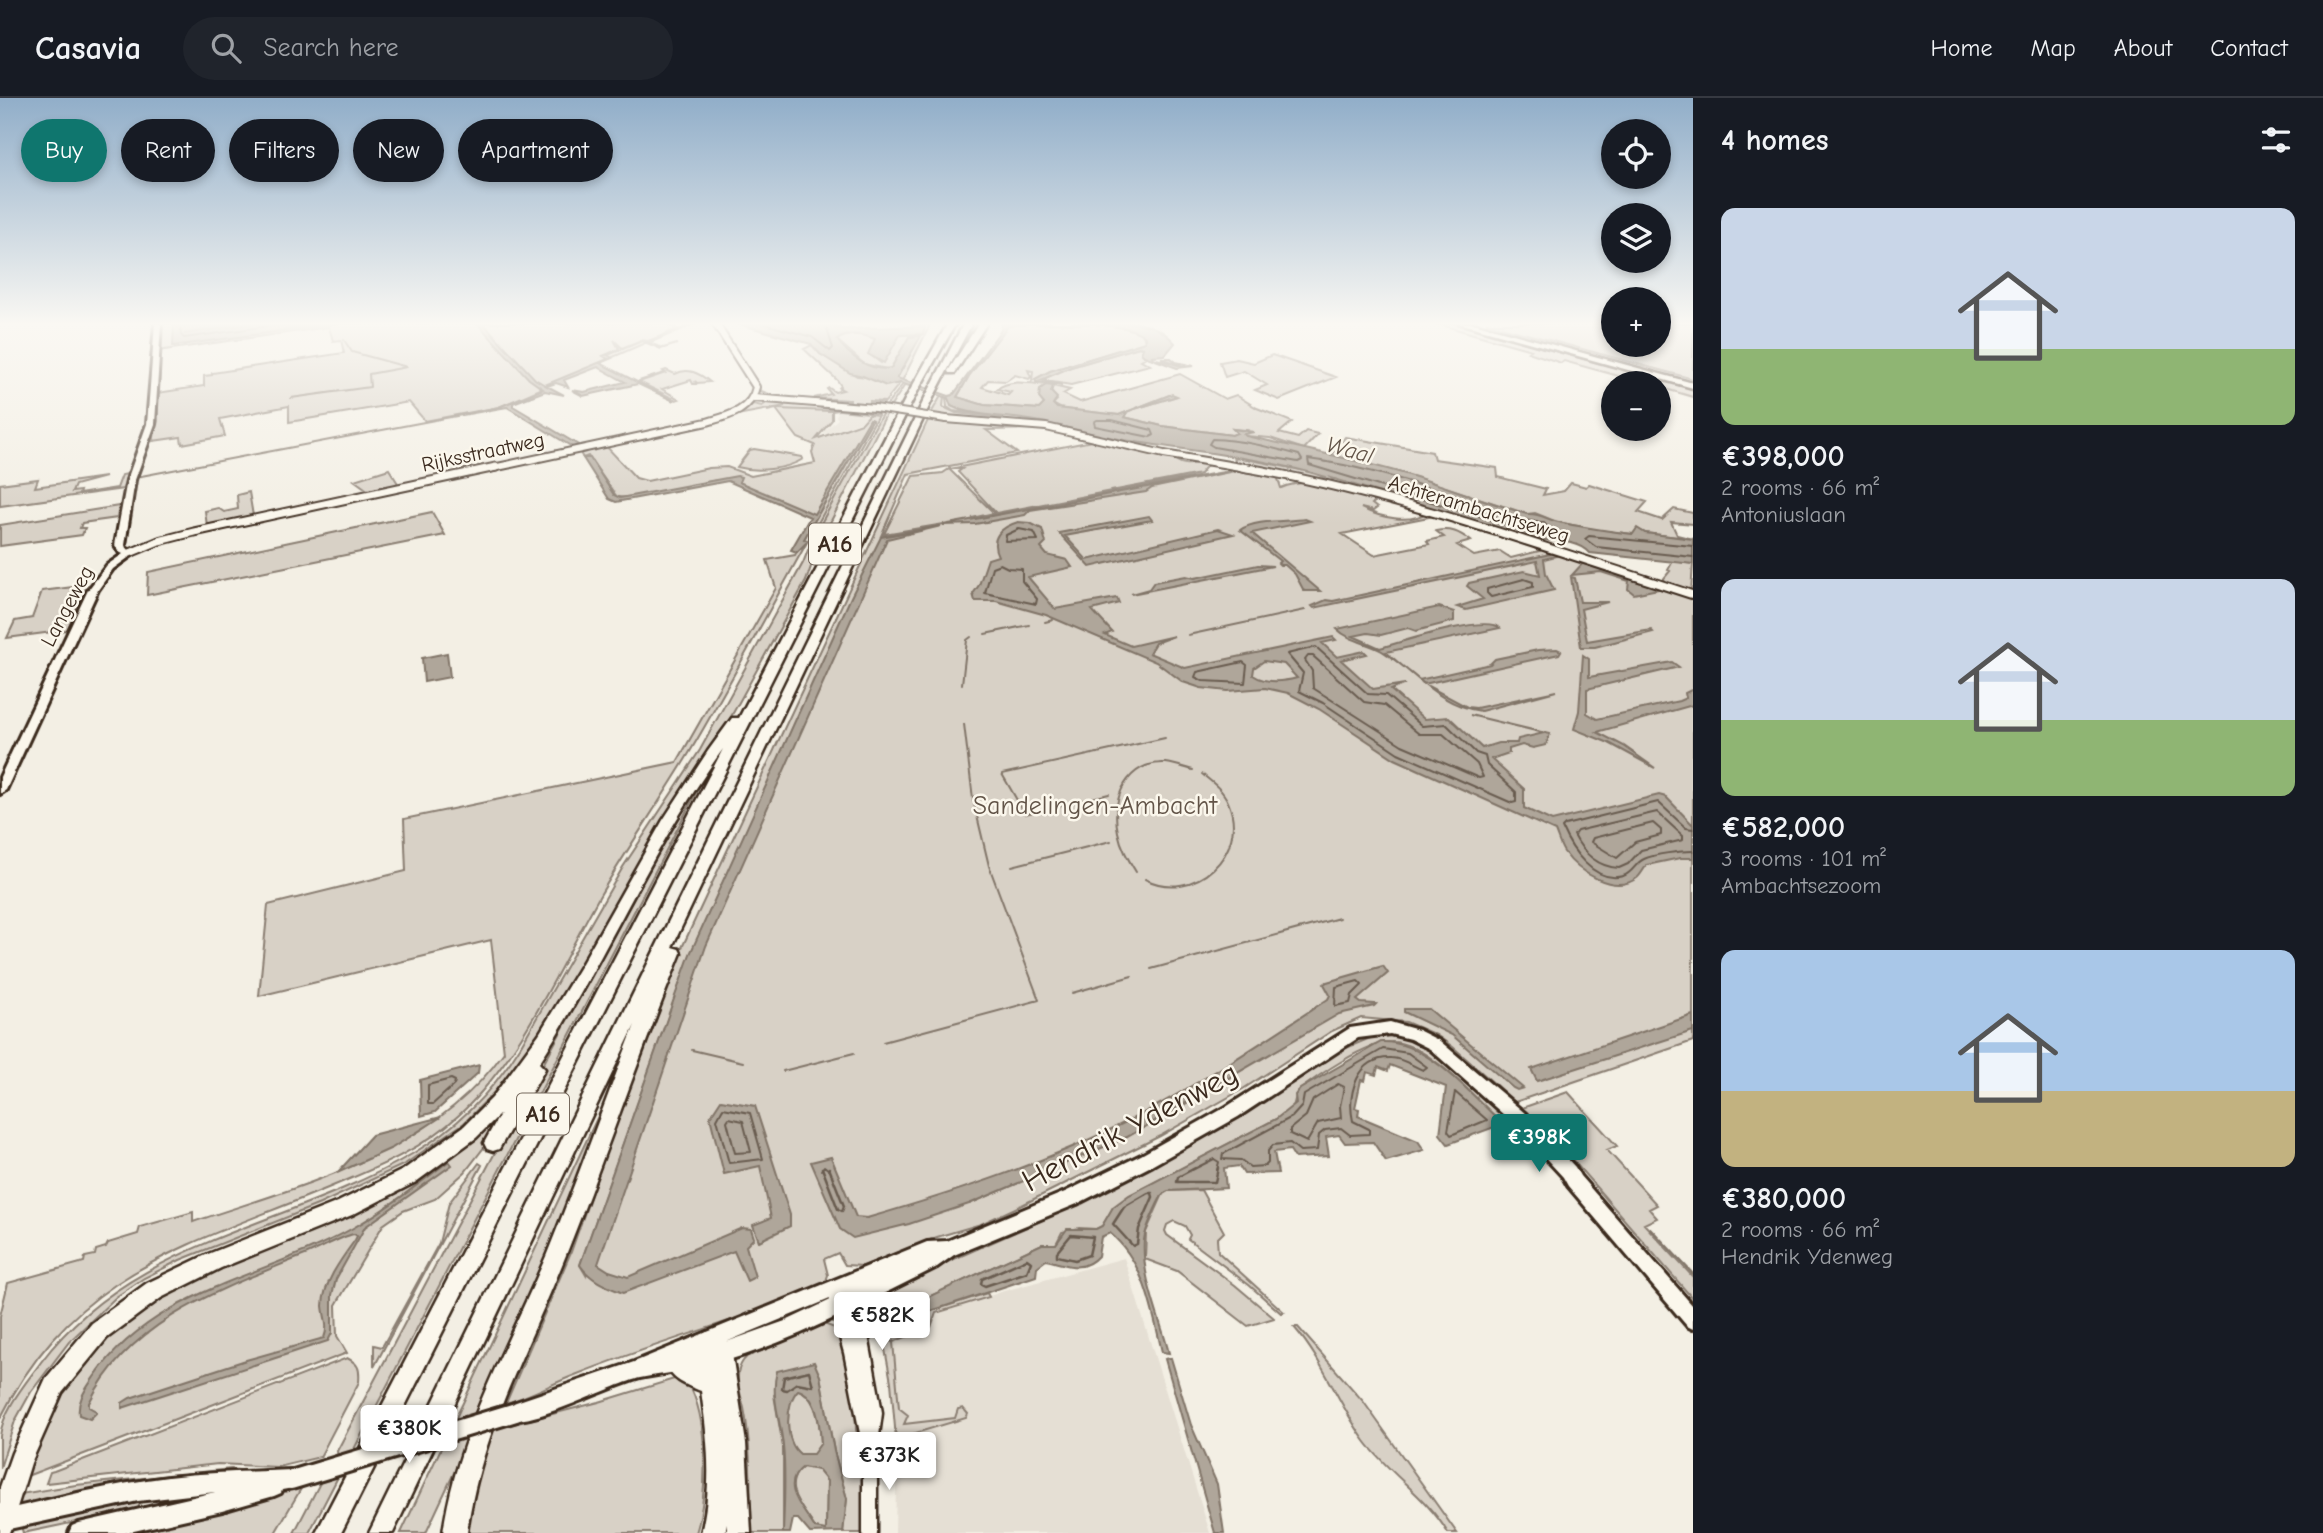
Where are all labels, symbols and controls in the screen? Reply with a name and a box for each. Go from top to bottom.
search box [183,17,673,80]
text: Casavia [35,29,141,67]
icon: search [207,29,245,67]
text: Search here [263,33,399,63]
text: Home [1931,34,1992,62]
text: Map [2030,34,2076,62]
text: About [2114,34,2172,62]
text: Contact [2210,34,2288,62]
chip: Buy [21,119,107,182]
chip: Rent [121,119,215,182]
chip: Filters [229,119,339,182]
chip: New [353,119,444,182]
chip: Apartment [458,119,613,182]
map controls [1601,119,1671,441]
button: locate [1601,119,1671,189]
icon: filters [2257,121,2295,159]
text: 4 homes [1721,123,1828,158]
button: layers [1601,203,1671,273]
icon: home [1945,253,2071,379]
button: + [1601,287,1671,357]
button: − [1601,371,1671,441]
street label: Rijksstraatweg [419,427,547,477]
water label: Waal [1323,431,1377,469]
text: €398,000 [1721,439,1845,474]
street label: Achterambachtseweg [1386,470,1572,548]
text: 2 rooms · 66 m² [1721,474,1879,501]
text: Antoniuslaan [1721,501,1846,528]
road number: A16 [809,524,861,564]
street label: Langeweg [36,561,98,651]
icon: home [1945,624,2071,750]
park label: Sandelingen-Ambacht [973,791,1219,821]
text: €582,000 [1721,810,1845,845]
text: 3 rooms · 101 m² [1721,845,1886,872]
text: Ambachtsezoom [1721,872,1881,899]
icon: home [1945,995,2071,1121]
street label: Hendrik Ydenweg [1016,1054,1244,1200]
road number: A16 [517,1094,569,1134]
pin: €398K [1490,1114,1588,1174]
text: €398K [1507,1123,1571,1150]
text: €380,000 [1721,1181,1846,1216]
text: 2 rooms · 66 m² [1721,1216,1879,1243]
text: Hendrik Ydenweg [1721,1243,1893,1270]
pin: €582K [833,1292,931,1352]
text: €582K [850,1301,914,1328]
pin: €380K [360,1406,458,1465]
text: €380K [376,1414,442,1441]
pin: €373K [840,1432,938,1492]
text: €373K [858,1441,920,1468]

